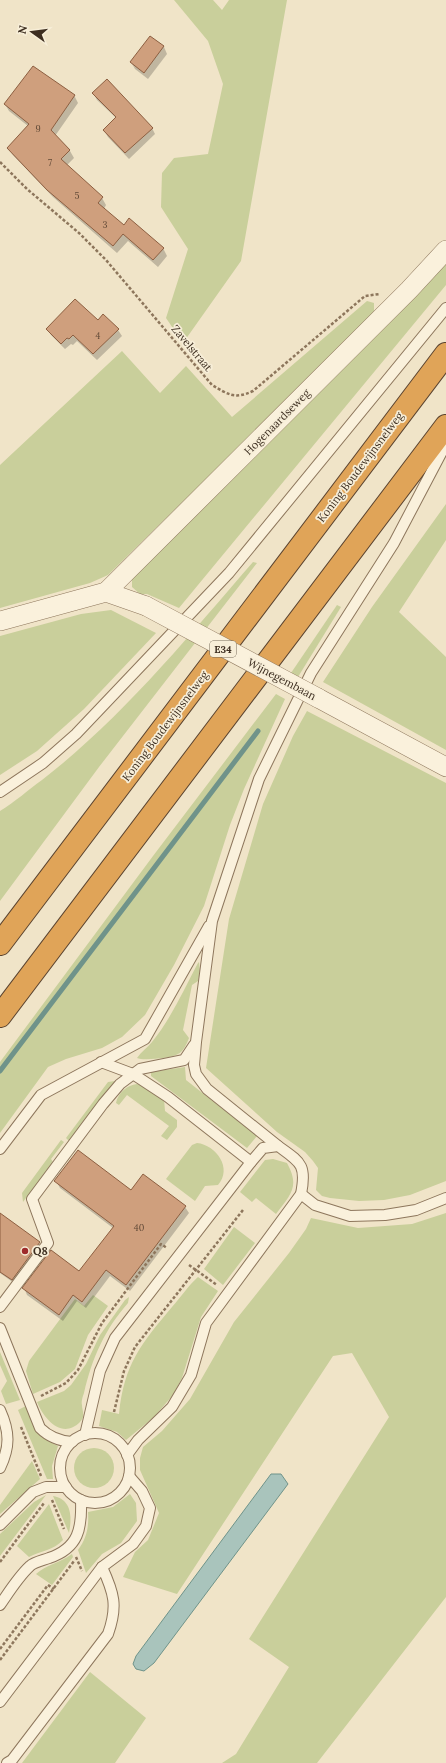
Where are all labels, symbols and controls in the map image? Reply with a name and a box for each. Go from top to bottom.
north arrow [12,12,52,52]
text: N [14,23,30,35]
house number: 9 [35,123,41,134]
house number: 7 [48,157,52,168]
house number: 5 [75,190,80,201]
house number: 3 [102,219,108,230]
street label: Zavelstraat [169,322,216,375]
house number: 4 [96,330,101,341]
street label: Hogenaardseweg [241,385,314,458]
street label: Koning Boudewijnsnelweg [314,408,407,525]
road number: E34 [210,641,236,657]
street label: Wijnegembaan [245,655,319,703]
street label: Koning Boudewijnsnelweg [119,667,212,784]
house number: 40 [134,1222,145,1233]
place label: Q8 [33,1244,48,1258]
marker: Q8 [20,1246,30,1256]

